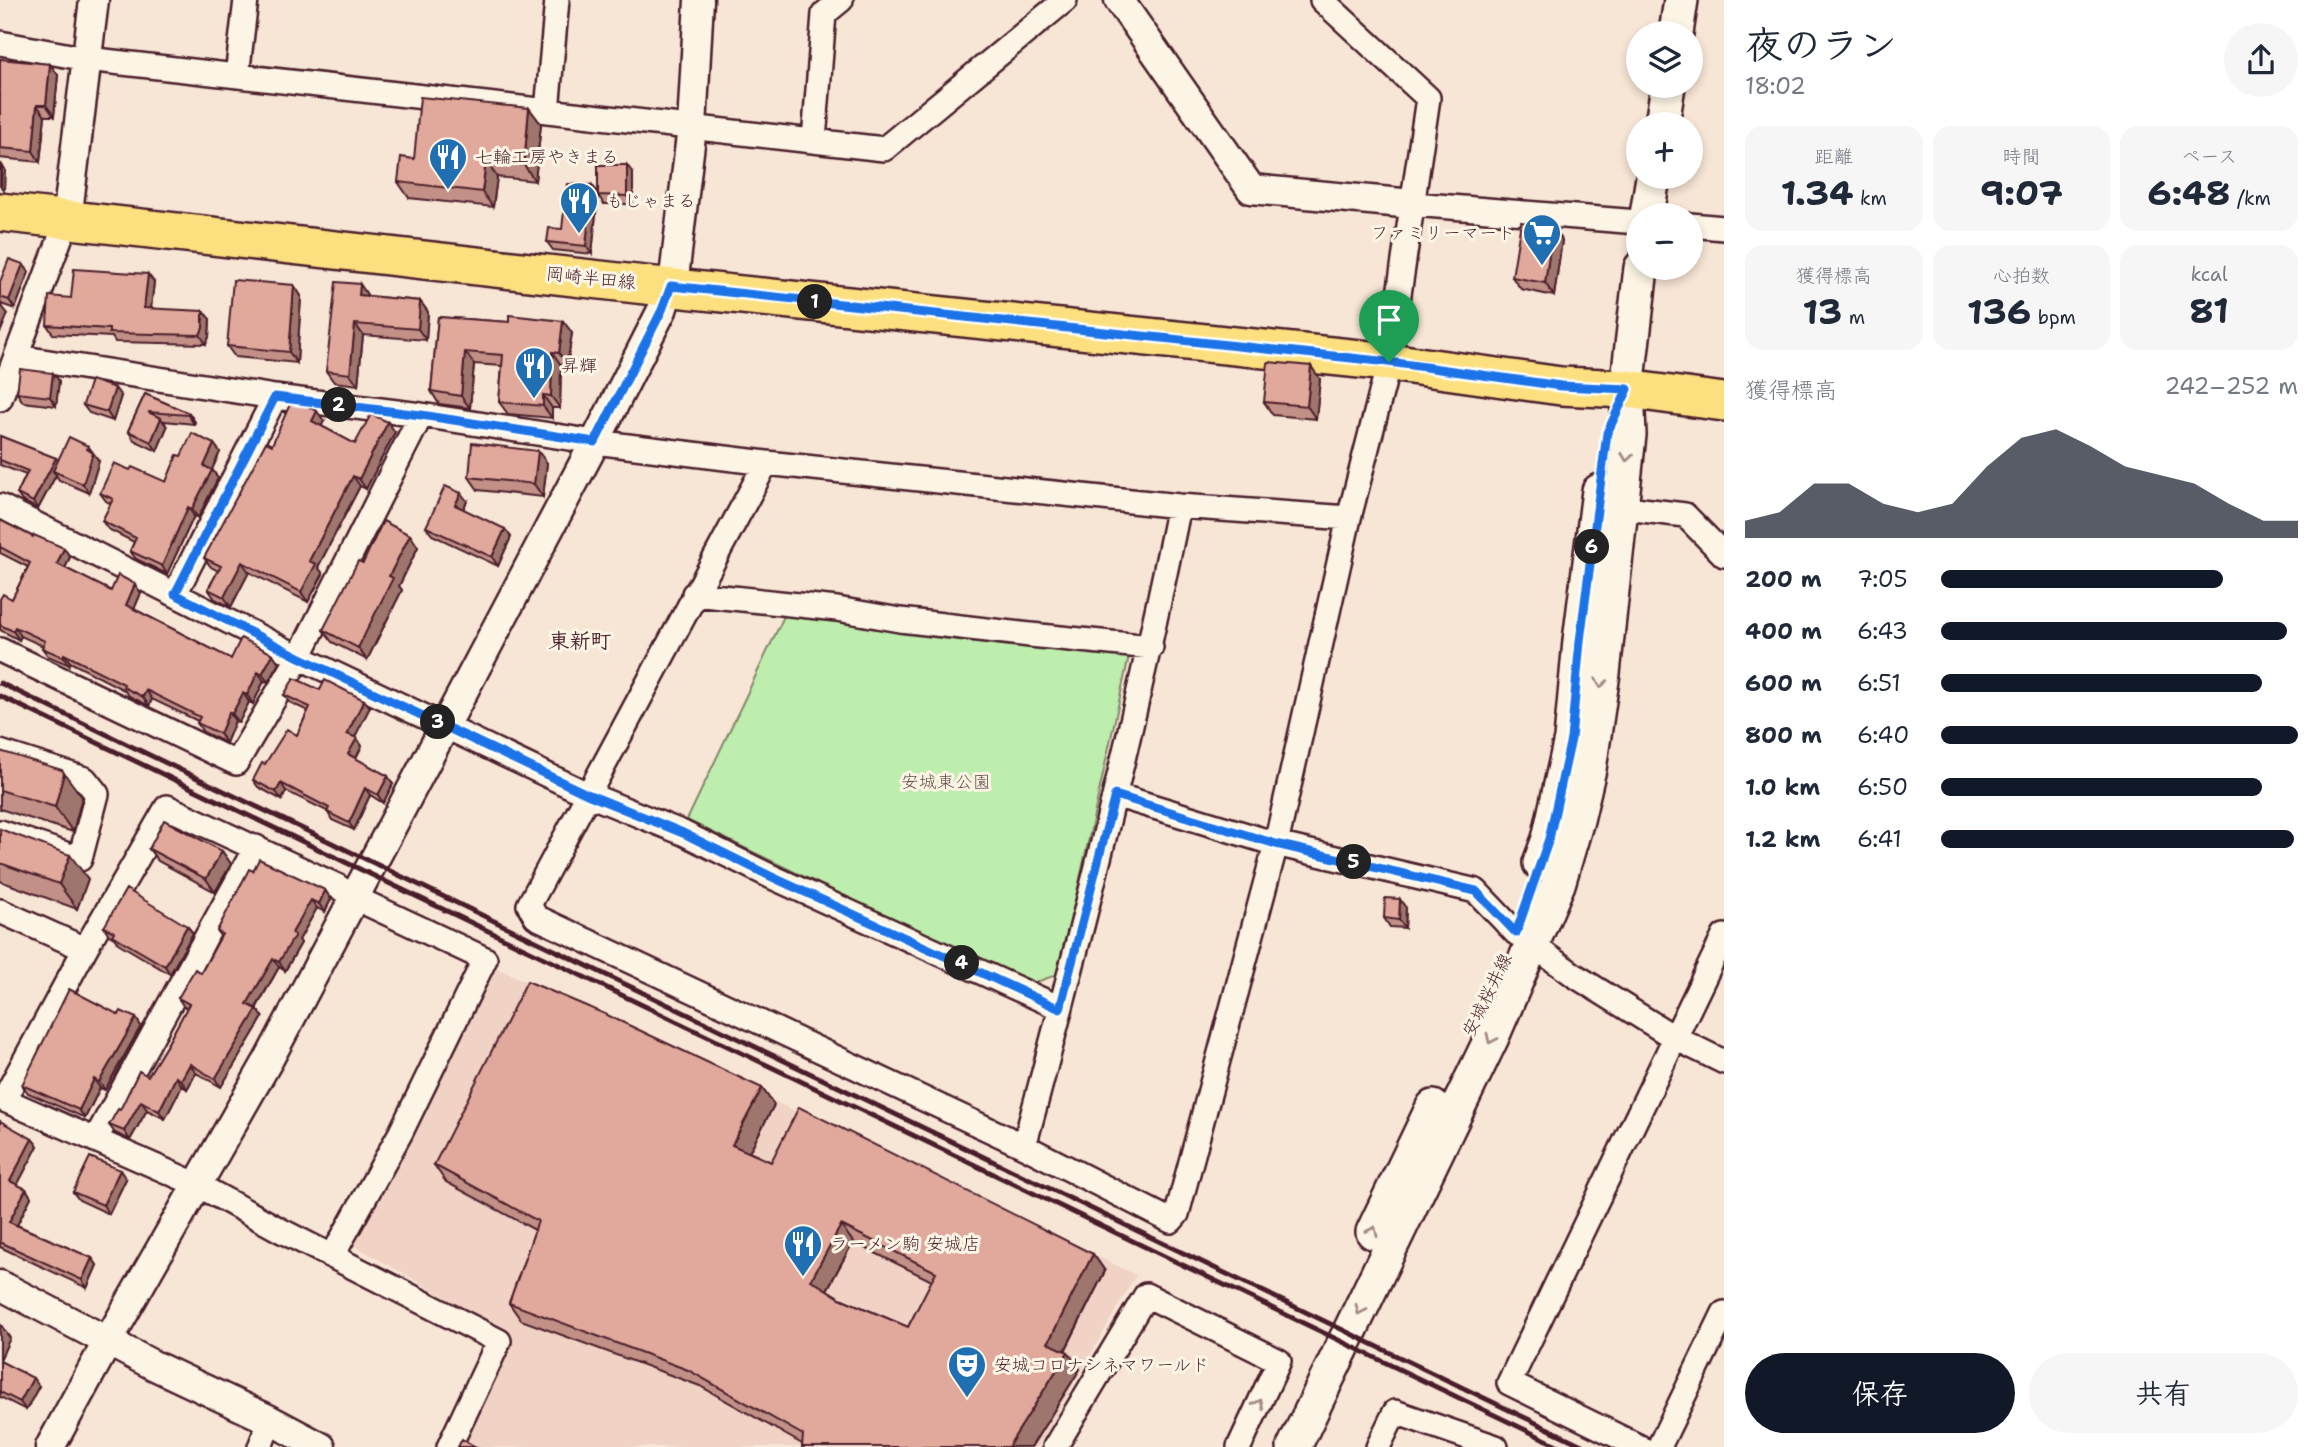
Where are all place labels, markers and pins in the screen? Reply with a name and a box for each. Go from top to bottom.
restaurant icon: 七輪工房やきまる [427,136,469,191]
place label: 七輪工房やきまる [475,145,619,169]
restaurant icon: もじゃまる [558,180,600,235]
place label: もじゃまる [606,189,696,213]
supermarket icon: ファミリーマート [1521,212,1563,267]
place label: ファミリーマート [1371,221,1515,245]
pin: 1 [798,284,832,320]
pin [1359,290,1419,362]
restaurant icon: 昇輝 [513,345,555,400]
place label: 昇輝 [561,354,597,378]
pin: 2 [322,388,356,422]
pin: 6 [1574,530,1610,564]
pin: 3 [420,704,456,740]
pin: 5 [1336,844,1372,880]
pin: 4 [944,946,979,981]
restaurant icon: ラーメン駒 安城店 [782,1223,824,1278]
place label: ラーメン駒 安城店 [830,1232,980,1256]
theatre icon: 安城コロナシネマワールド [946,1344,988,1399]
place label: 安城コロナシネマワールド [994,1353,1209,1377]

